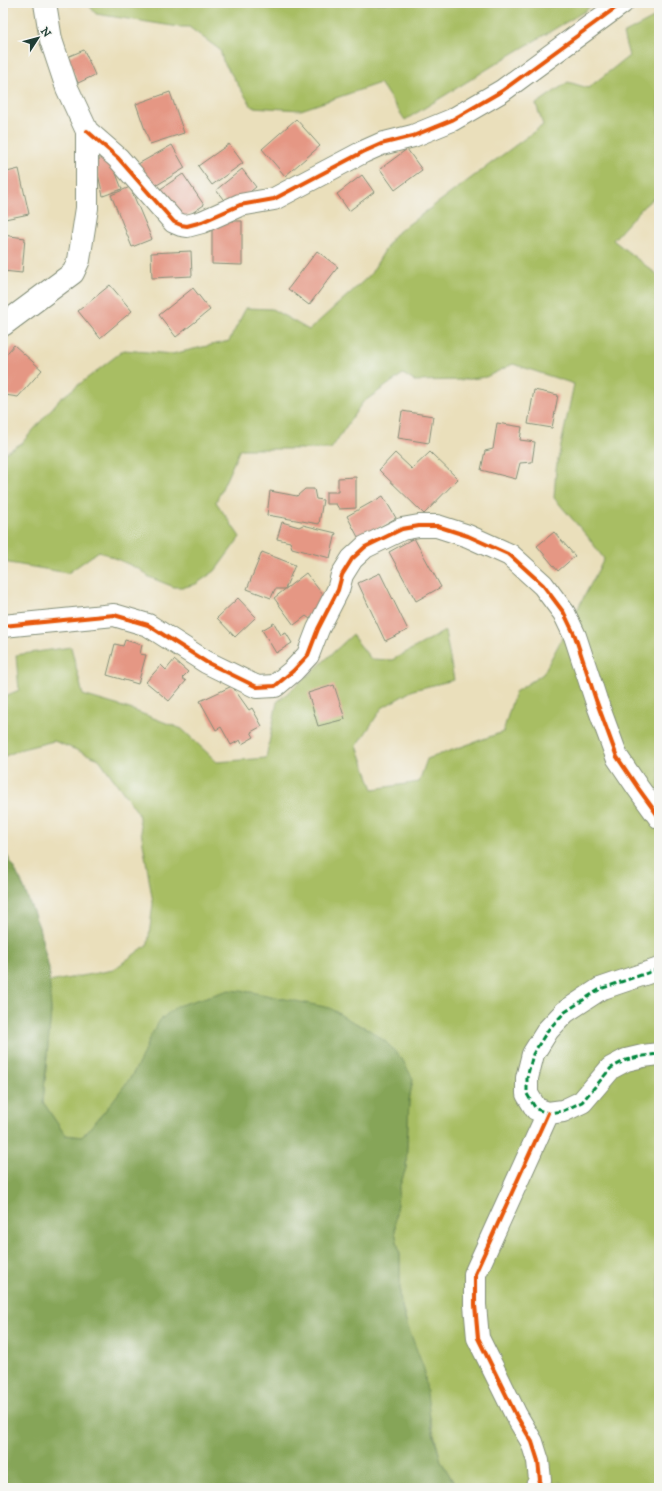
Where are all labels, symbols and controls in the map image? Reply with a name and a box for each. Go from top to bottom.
north arrow [18,18,58,58]
text: N [37,25,54,40]

